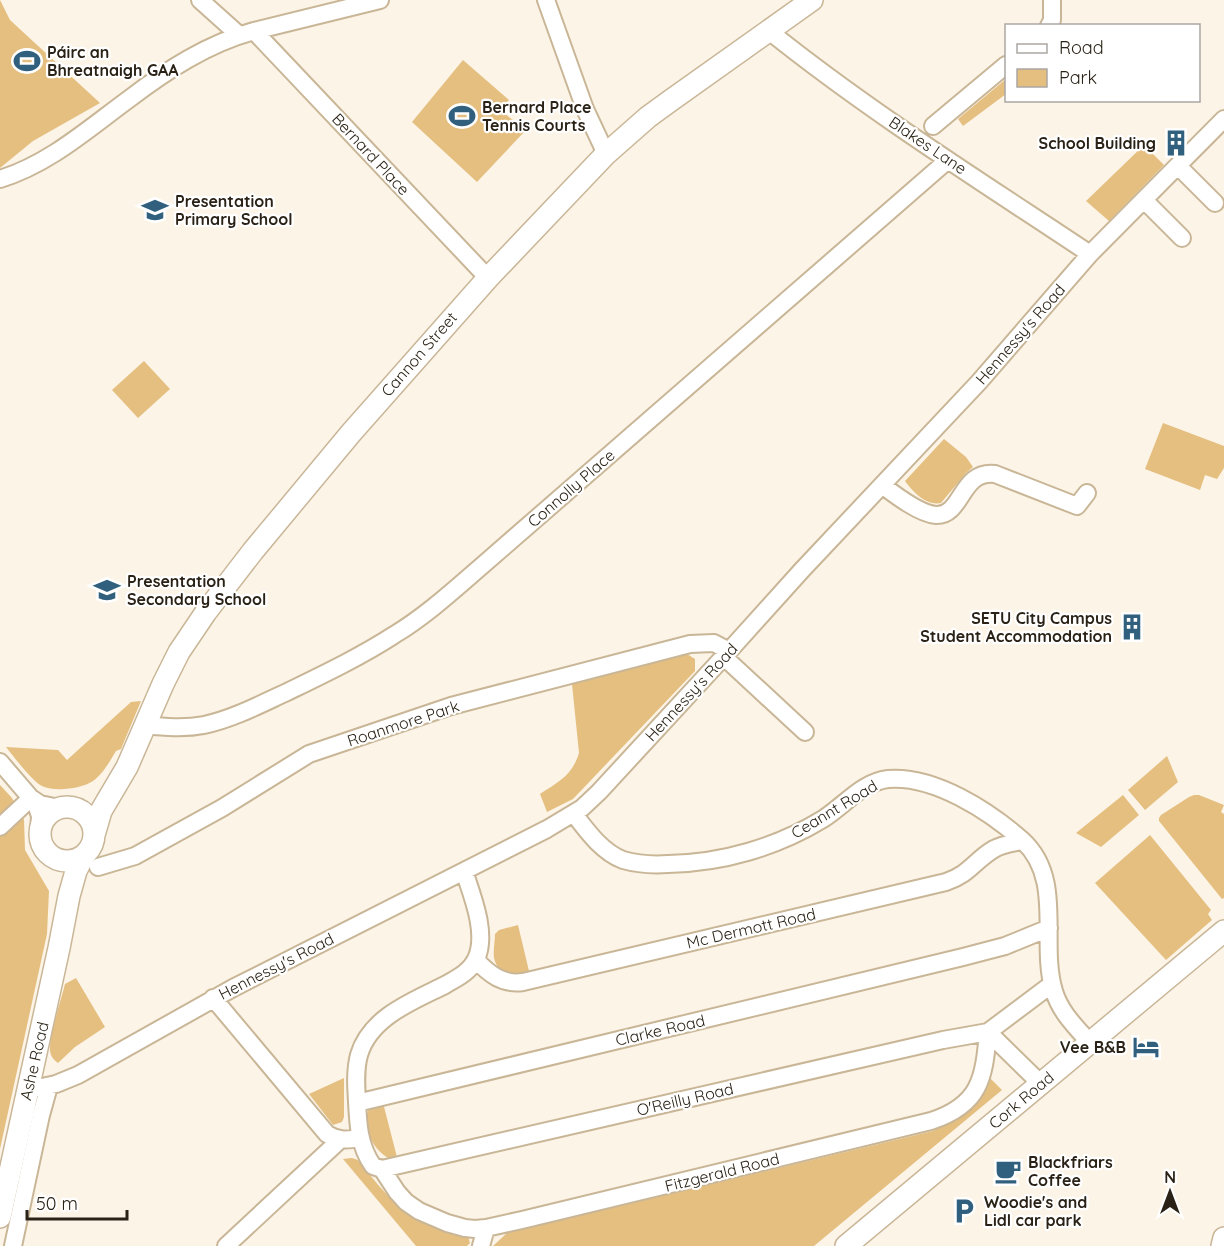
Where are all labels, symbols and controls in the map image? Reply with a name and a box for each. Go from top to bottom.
legend [1005,24,1200,102]
text: Road [1059,36,1104,59]
place label: Páirc an Bhreatnaigh GAA [47,42,179,80]
sports icon: Páirc an Bhreatnaigh GAA [12,46,42,76]
text: Park [1059,66,1097,89]
place label: Bernard Place Tennis Courts [482,97,591,135]
sports icon: Bernard Place Tennis Courts [447,101,477,131]
street label: Bernard Place [328,109,414,199]
street label: Blakes Lane [885,112,971,178]
building icon: School Building [1161,128,1191,158]
place label: School Building [1039,133,1156,153]
place label: Presentation Primary School [175,191,293,229]
school or university icon: Presentation Primary School [140,195,170,225]
street label: Hennessy's Road [971,280,1069,388]
street label: Cannon Street [377,308,461,400]
street label: Connolly Place [523,445,619,531]
place label: Presentation Secondary School [127,571,266,609]
school or university icon: Presentation Secondary School [92,575,122,605]
place label: SETU City Campus Student Accommodation [920,608,1112,646]
building icon: SETU City Campus Student Accommodation [1117,612,1147,642]
street label: Hennessy's Road [640,639,742,745]
street label: Roanmore Park [344,695,462,751]
street label: Ceannt Road [787,775,881,843]
street label: Mc Dermott Road [684,903,818,953]
street label: Hennessy's Road [215,928,337,1004]
street label: Clarke Road [613,1010,707,1050]
street label: Ashe Road [15,1020,53,1102]
hotel icon: Vee B&B [1131,1032,1161,1062]
place label: Vee B&B [1060,1037,1126,1057]
street label: Cork Road [984,1067,1058,1133]
street label: O'Reilly Road [635,1078,735,1120]
street label: Fitzgerald Road [663,1148,781,1196]
place label: Blackfriars Coffee [1028,1152,1113,1190]
cafe icon: Blackfriars Coffee [993,1156,1023,1186]
north arrow [1140,1162,1200,1222]
text: N [1164,1167,1176,1187]
scale bar [27,1183,128,1221]
text: 50 m [36,1192,78,1215]
place label: Woodie's and Lidl car park [984,1192,1087,1230]
parking icon: Woodie's and Lidl car park [949,1196,979,1226]

